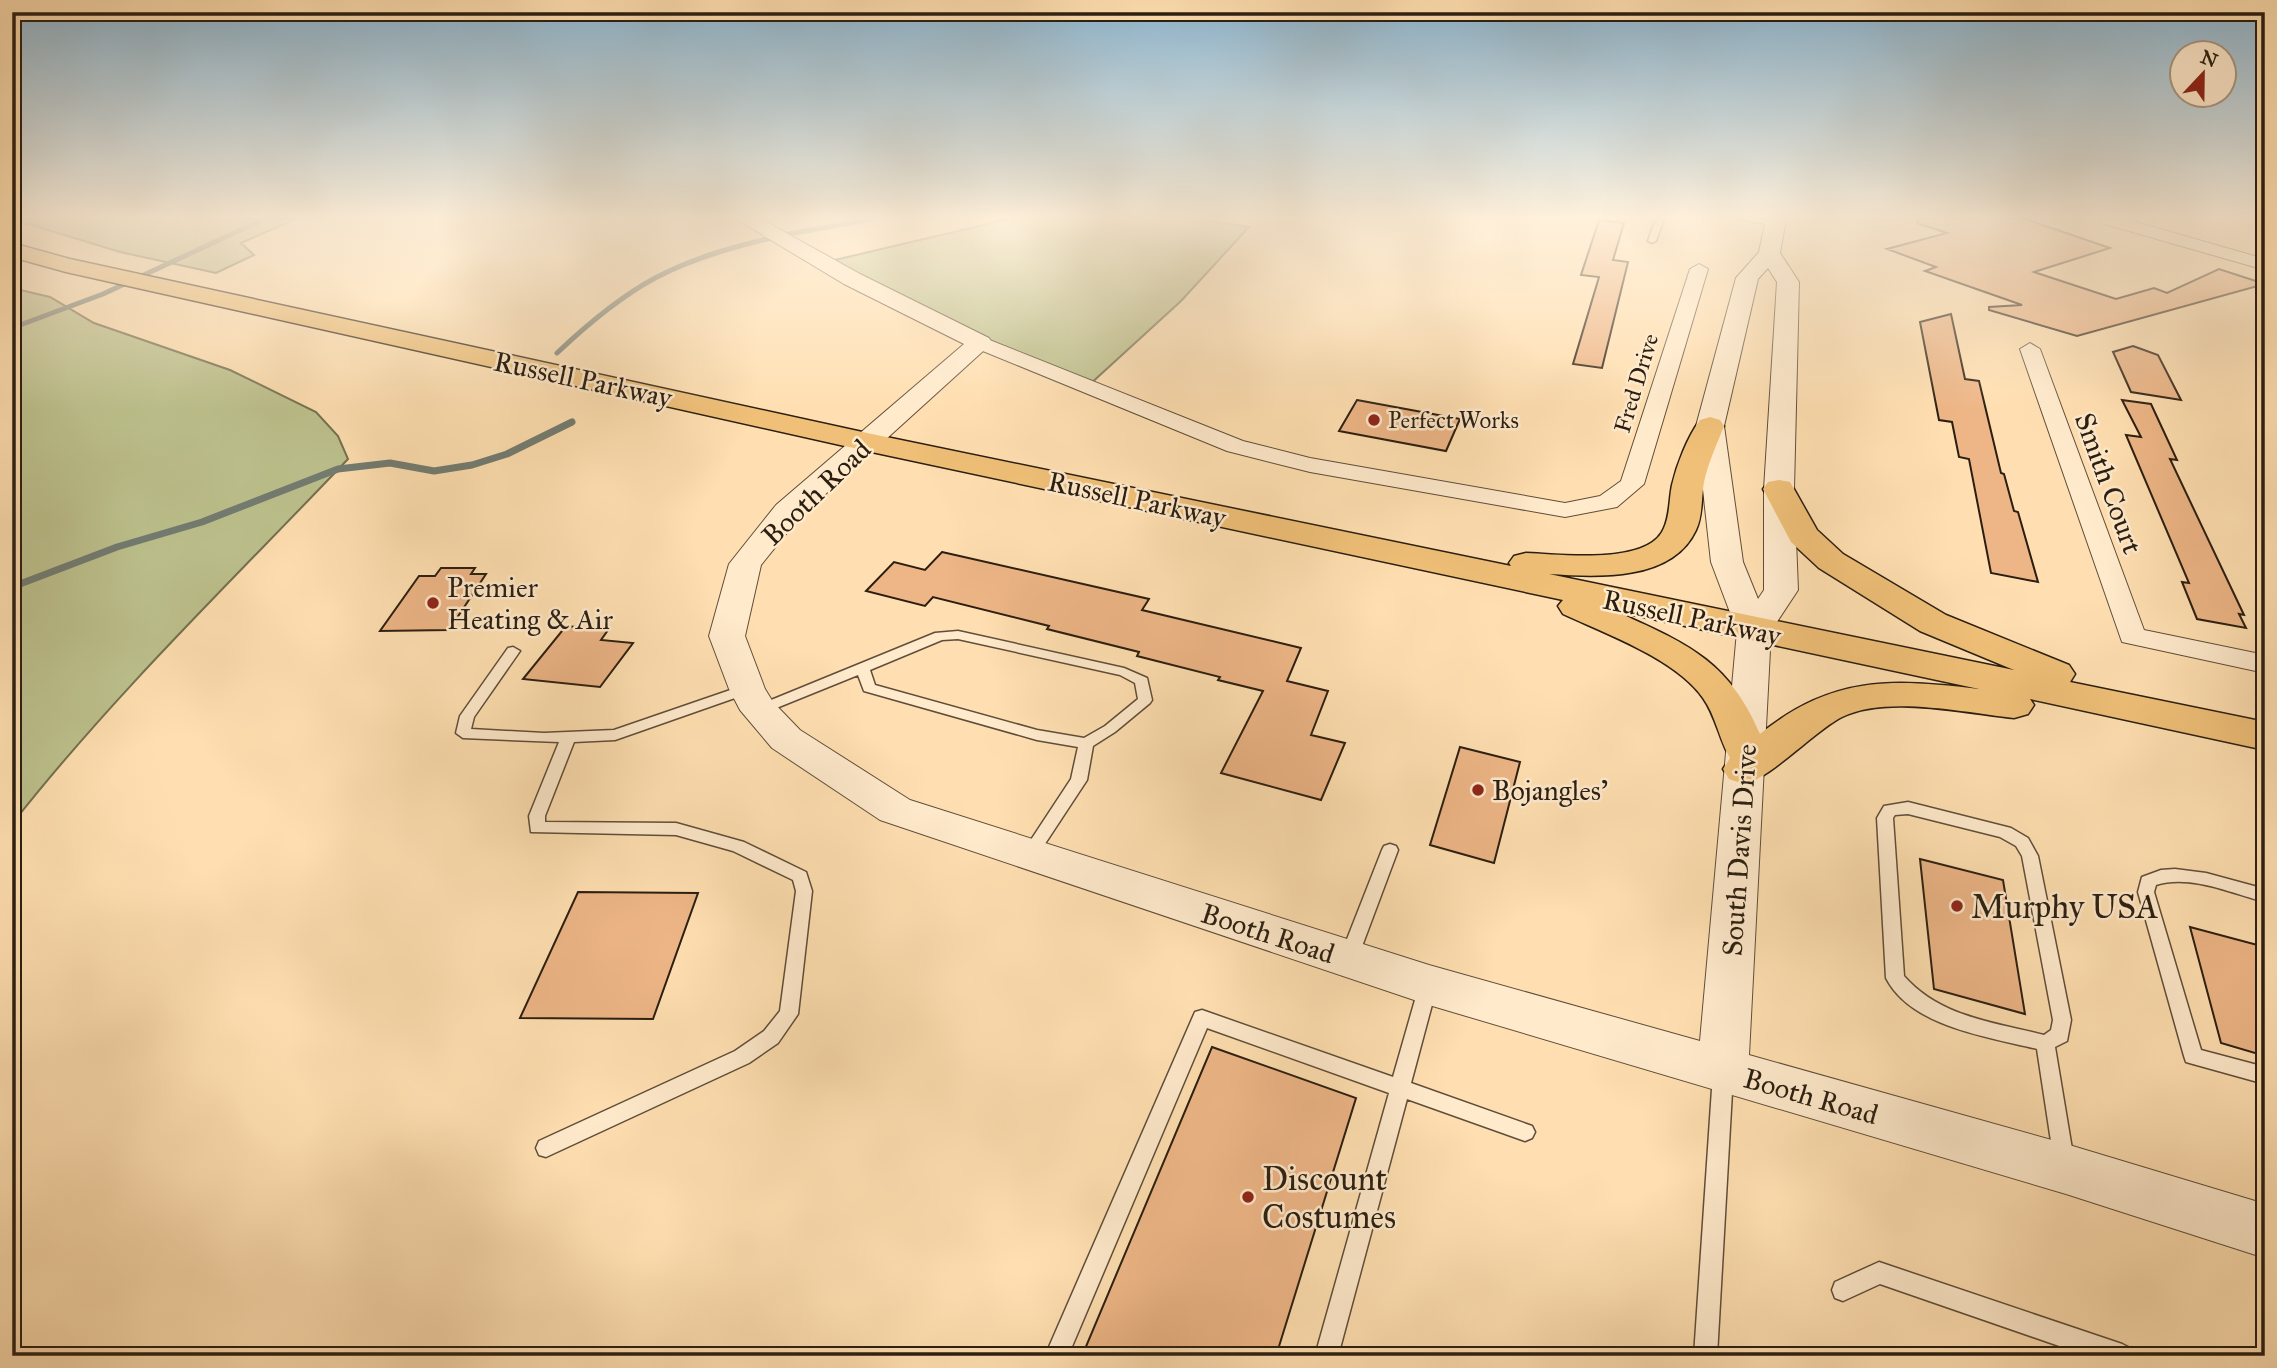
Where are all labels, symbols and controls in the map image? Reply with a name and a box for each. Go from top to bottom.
north arrow [2168,38,2238,108]
text: N [2197,45,2221,72]
street label: Fred Drive [1608,330,1664,436]
street label: Russell Parkway [491,344,676,416]
place label: Perfect Works [1388,406,1519,434]
street label: Smith Court [2067,408,2150,559]
marker: Perfect Works [1366,412,1382,428]
street label: Booth Road [754,432,878,553]
street label: Russell Parkway [1045,464,1230,536]
place label: Premier Heating & Air [447,570,614,637]
street label: Russell Parkway [1600,582,1785,654]
marker: Premier Heating & Air [425,595,441,611]
street label: South Davis Drive [1715,743,1764,957]
place label: Bojangles' [1492,773,1608,808]
marker: Bojangles' [1470,782,1486,798]
place label: Murphy USA [1971,887,2158,927]
street label: Booth Road [1197,895,1339,971]
marker: Murphy USA [1949,898,1965,914]
street label: Booth Road [1740,1061,1882,1132]
place label: Discount Costumes [1262,1159,1396,1237]
marker: Discount Costumes [1240,1189,1256,1205]

